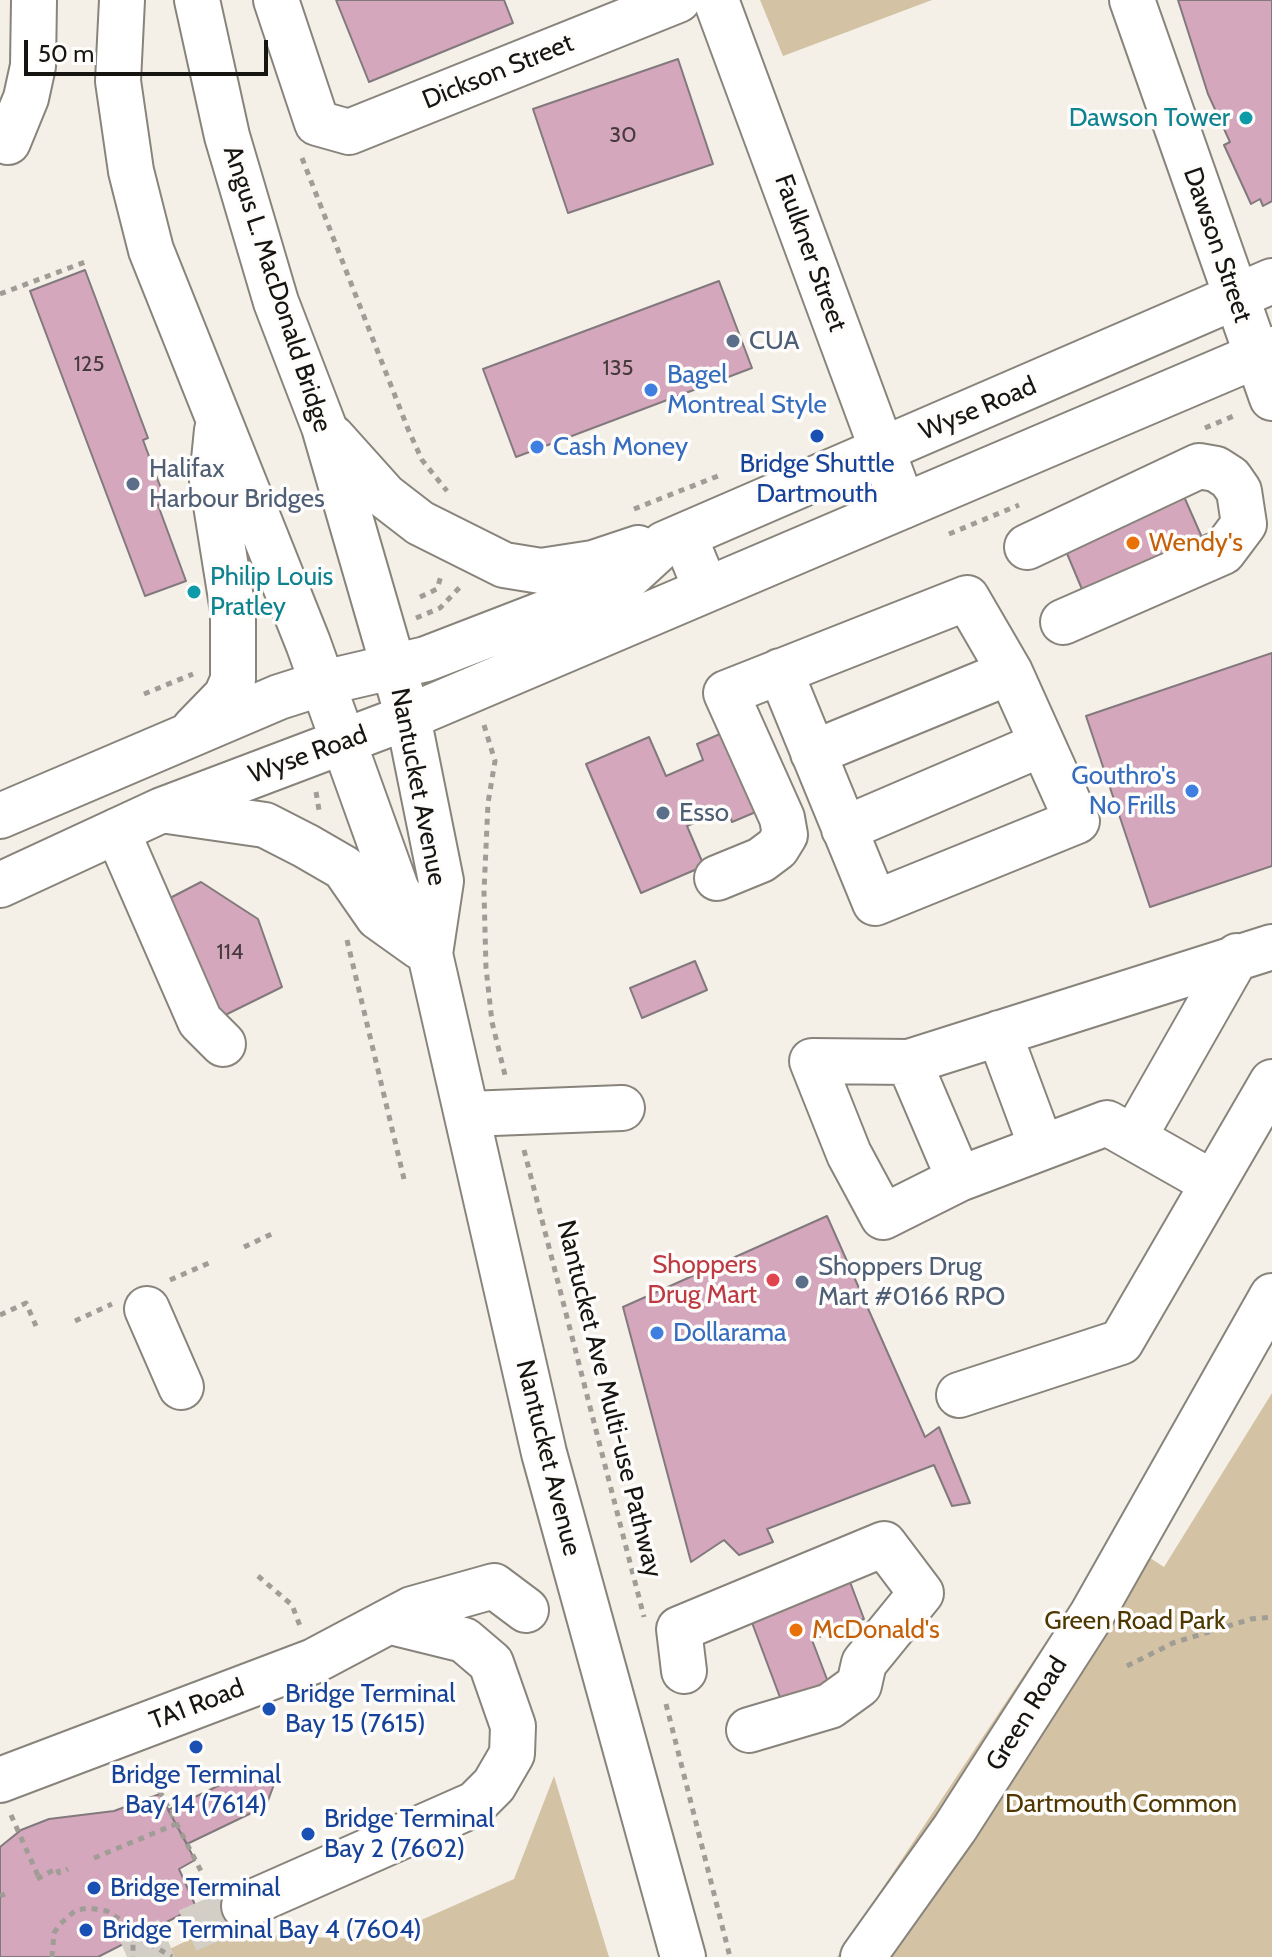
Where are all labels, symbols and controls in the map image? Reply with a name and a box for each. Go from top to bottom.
scale bar [28,24,272,74]
street label: Dickson Street [418,28,578,116]
text: 50 m [38,39,94,68]
place label: Dawson Tower [1069,102,1230,134]
marker: Dawson Tower [1237,109,1255,127]
house number: 30 [609,123,637,149]
street label: Angus L. MacDonald Bridge [216,142,338,436]
street label: Dawson Street [1176,163,1258,327]
street label: Faulkner Street [767,170,853,336]
place label: CUA [749,325,799,357]
marker: CUA [724,332,742,350]
house number: 125 [74,352,104,378]
house number: 135 [603,356,633,382]
place label: Bagel Montreal Style [667,359,827,420]
street label: Wyse Road [915,370,1041,448]
marker: Bagel Montreal Style [642,381,660,399]
marker: Bridge Shuttle Dartmouth [808,427,826,445]
place label: Cash Money [553,431,688,463]
marker: Cash Money [528,438,546,456]
place label: Bridge Shuttle Dartmouth [739,448,895,510]
place label: Halifax Harbour Bridges [149,453,325,514]
marker: Halifax Harbour Bridges [124,475,142,493]
place label: Wendy's [1149,527,1243,559]
marker: Wendy's [1124,534,1142,552]
place label: Philip Louis Pratley [210,561,333,622]
marker: Philip Louis Pratley [185,583,203,601]
street label: Nantucket Avenue [384,686,452,888]
street label: Wyse Road [245,719,371,791]
place label: Gouthro's No Frills [1071,760,1176,822]
marker: Gouthro's No Frills [1183,782,1201,800]
place label: Esso [679,797,729,829]
marker: Esso [654,804,672,822]
house number: 114 [216,940,244,966]
street label: Nantucket Ave Multi-use Pathway [549,1217,669,1581]
place label: Shoppers Drug Mart [647,1249,757,1310]
place label: Shoppers Drug Mart #0166 RPO [818,1251,1005,1312]
marker: Shoppers Drug Mart [764,1271,782,1289]
marker: Shoppers Drug Mart #0166 RPO [793,1273,811,1291]
place label: Dollarama [673,1317,787,1349]
marker: Dollarama [648,1324,666,1342]
street label: Nantucket Avenue [509,1357,587,1559]
park label: Green Road Park [1044,1605,1226,1637]
place label: McDonald's [812,1614,940,1646]
marker: McDonald's [787,1621,805,1639]
street label: Green Road [980,1651,1074,1777]
street label: TA1 Road [145,1673,249,1737]
place label: Bridge Terminal Bay 15 (7615) [285,1678,455,1740]
marker: Bridge Terminal Bay 15 (7615) [260,1700,278,1718]
marker: Bridge Terminal Bay 14 (7614) [187,1738,205,1756]
place label: Bridge Terminal Bay 14 (7614) [111,1759,281,1820]
park label: Dartmouth Common [1005,1788,1237,1820]
place label: Bridge Terminal Bay 2 (7602) [324,1803,494,1864]
marker: Bridge Terminal Bay 2 (7602) [299,1825,317,1843]
place label: Bridge Terminal [110,1872,280,1904]
marker: Bridge Terminal [85,1879,103,1897]
place label: Bridge Terminal Bay 4 (7604) [102,1914,422,1946]
marker: Bridge Terminal Bay 4 (7604) [77,1921,95,1939]

